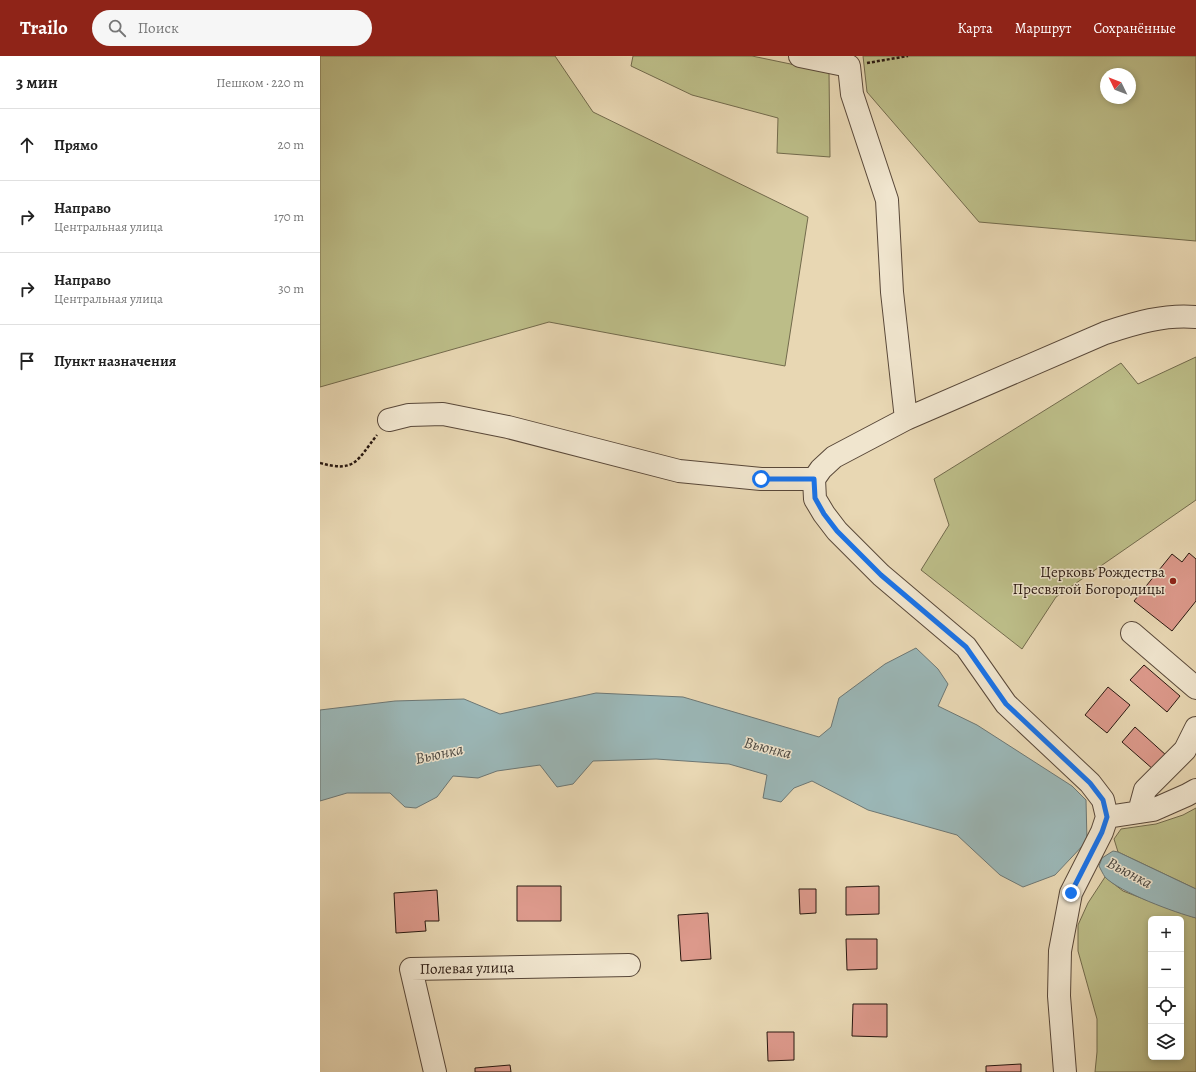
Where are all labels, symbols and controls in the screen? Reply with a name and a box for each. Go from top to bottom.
search box [92,10,372,46]
text: Trailo [20,15,68,41]
icon: search [106,17,128,39]
text: Поиск [138,18,179,38]
text: Карта [958,19,993,38]
text: Маршрут [1015,19,1071,38]
text: Сохранённые [1093,19,1176,38]
north arrow [1100,68,1136,104]
text: 3 мин [16,71,58,94]
text: Пешком · 220 m [216,74,304,91]
icon: ahead [16,134,38,156]
text: Прямо [54,135,98,155]
text: 20 m [278,136,304,153]
text: Направо [54,198,111,218]
icon: right [16,206,38,228]
text: 170 m [274,208,304,225]
text: Центральная улица [54,218,163,235]
text: Направо [54,270,111,290]
icon: right [16,278,38,300]
text: 30 m [278,280,304,297]
text: Центральная улица [54,290,163,307]
icon: arrive [16,350,38,372]
text: Пункт назначения [54,351,176,371]
route start [752,470,770,488]
place label: Церковь Рождества Пресвятой Богородицы [1012,562,1165,599]
marker: Церковь Рождества Пресвятой Богородицы [1168,576,1178,586]
water label: Вьюнка [742,731,794,765]
water label: Вьюнка [413,738,465,770]
water label: Вьюнка [1103,852,1156,894]
route end [1062,884,1080,902]
map controls [1148,916,1184,1060]
button: + [1148,916,1184,952]
button: − [1148,952,1184,988]
street label: Полевая улица [419,957,515,979]
button: locate [1148,988,1184,1024]
button: layers [1148,1024,1184,1060]

